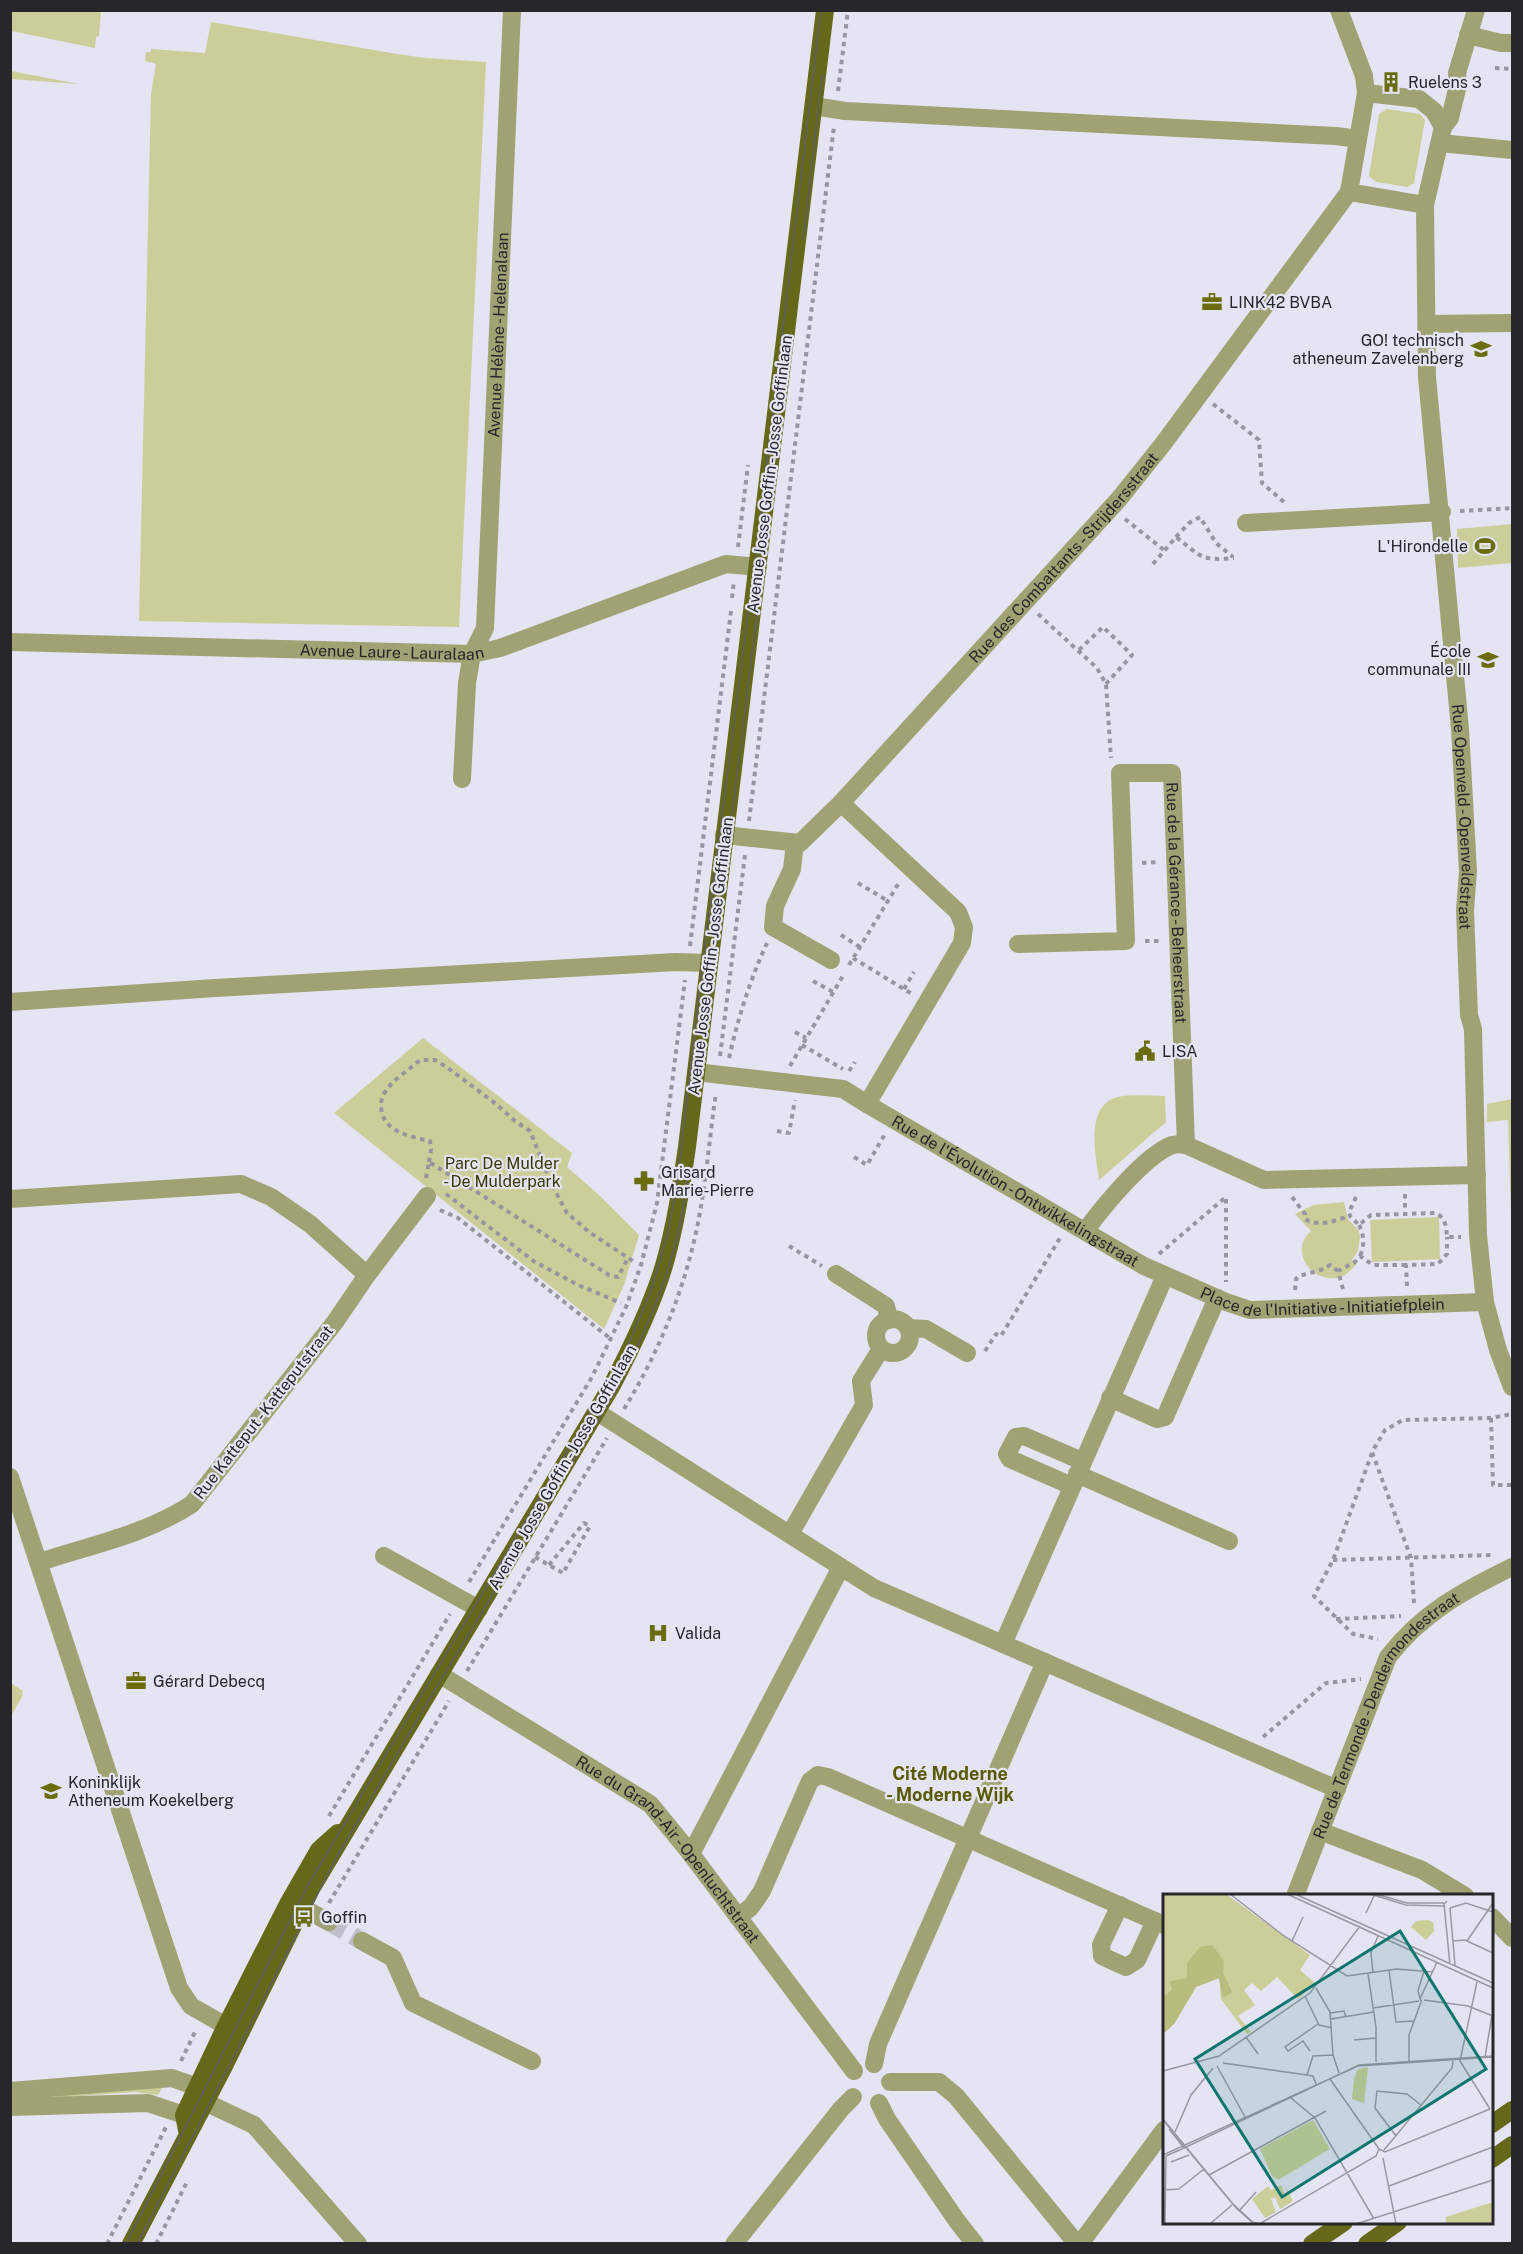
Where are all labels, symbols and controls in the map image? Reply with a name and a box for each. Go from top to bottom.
building icon: Ruelens 3 [1379,70,1403,94]
place label: Ruelens 3 [1408,73,1482,92]
street label: Avenue Hélène - Helenalaan [484,232,512,438]
office icon: LINK42 BVBA [1200,290,1224,314]
place label: LINK42 BVBA [1229,293,1332,312]
place label: GO! technisch atheneum Zavelenberg [1292,331,1464,368]
street label: Avenue Josse Goffin - Josse Goffinlaan [743,334,796,614]
school or university icon: GO! technisch atheneum Zavelenberg [1469,337,1493,361]
street label: Rue des Combattants - Strijdersstraat [965,449,1163,667]
sports icon: L'Hirondelle [1473,534,1497,558]
place label: L'Hirondelle [1377,537,1468,556]
street label: Avenue Laure - Lauralaan [299,641,486,664]
place label: École communale III [1367,641,1471,679]
school or university icon: École communale III [1476,648,1500,672]
street label: Rue Openveld - Openveldstraat [1448,703,1477,930]
street label: Rue de la Gérance - Beheerstraat [1162,782,1190,1024]
street label: Avenue Josse Goffin - Josse Goffinlaan [684,816,737,1096]
public building icon: LISA [1133,1039,1157,1063]
place label: LISA [1162,1042,1198,1061]
street label: Rue de l'Évolution - Ontwikkelingstraat [888,1112,1142,1271]
park label: Parc De Mulder - De Mulderpark [443,1154,561,1191]
place label: Grisard Marie-Pierre [661,1163,754,1200]
pharmacy icon: Grisard Marie-Pierre [632,1169,656,1193]
street label: Place de l'Initiative - Initiatiefplein [1197,1283,1445,1320]
street label: Rue Katteput - Katteputstraat [190,1322,337,1503]
street label: Avenue Josse Goffin - Josse Goffinlaan [484,1341,641,1593]
street label: Rue de Termonde - Dendermondestraat [1309,1588,1463,1842]
hospital icon: Valida [646,1621,670,1645]
place label: Valida [675,1624,721,1643]
office icon: Gérard Debecq [124,1669,148,1693]
place label: Gérard Debecq [153,1672,265,1691]
street label: Rue du Grand-Air - Openluchtstraat [572,1752,763,1947]
district label: Cité Moderne - Moderne Wijk [886,1763,1014,1805]
place label: Koninklijk Atheneum Koekelberg [68,1773,234,1810]
school or university icon: Koninklijk Atheneum Koekelberg [39,1779,63,1803]
inset map [1163,1894,1493,2224]
bus stop icon: Goffin [292,1905,316,1929]
place label: Goffin [321,1908,367,1927]

